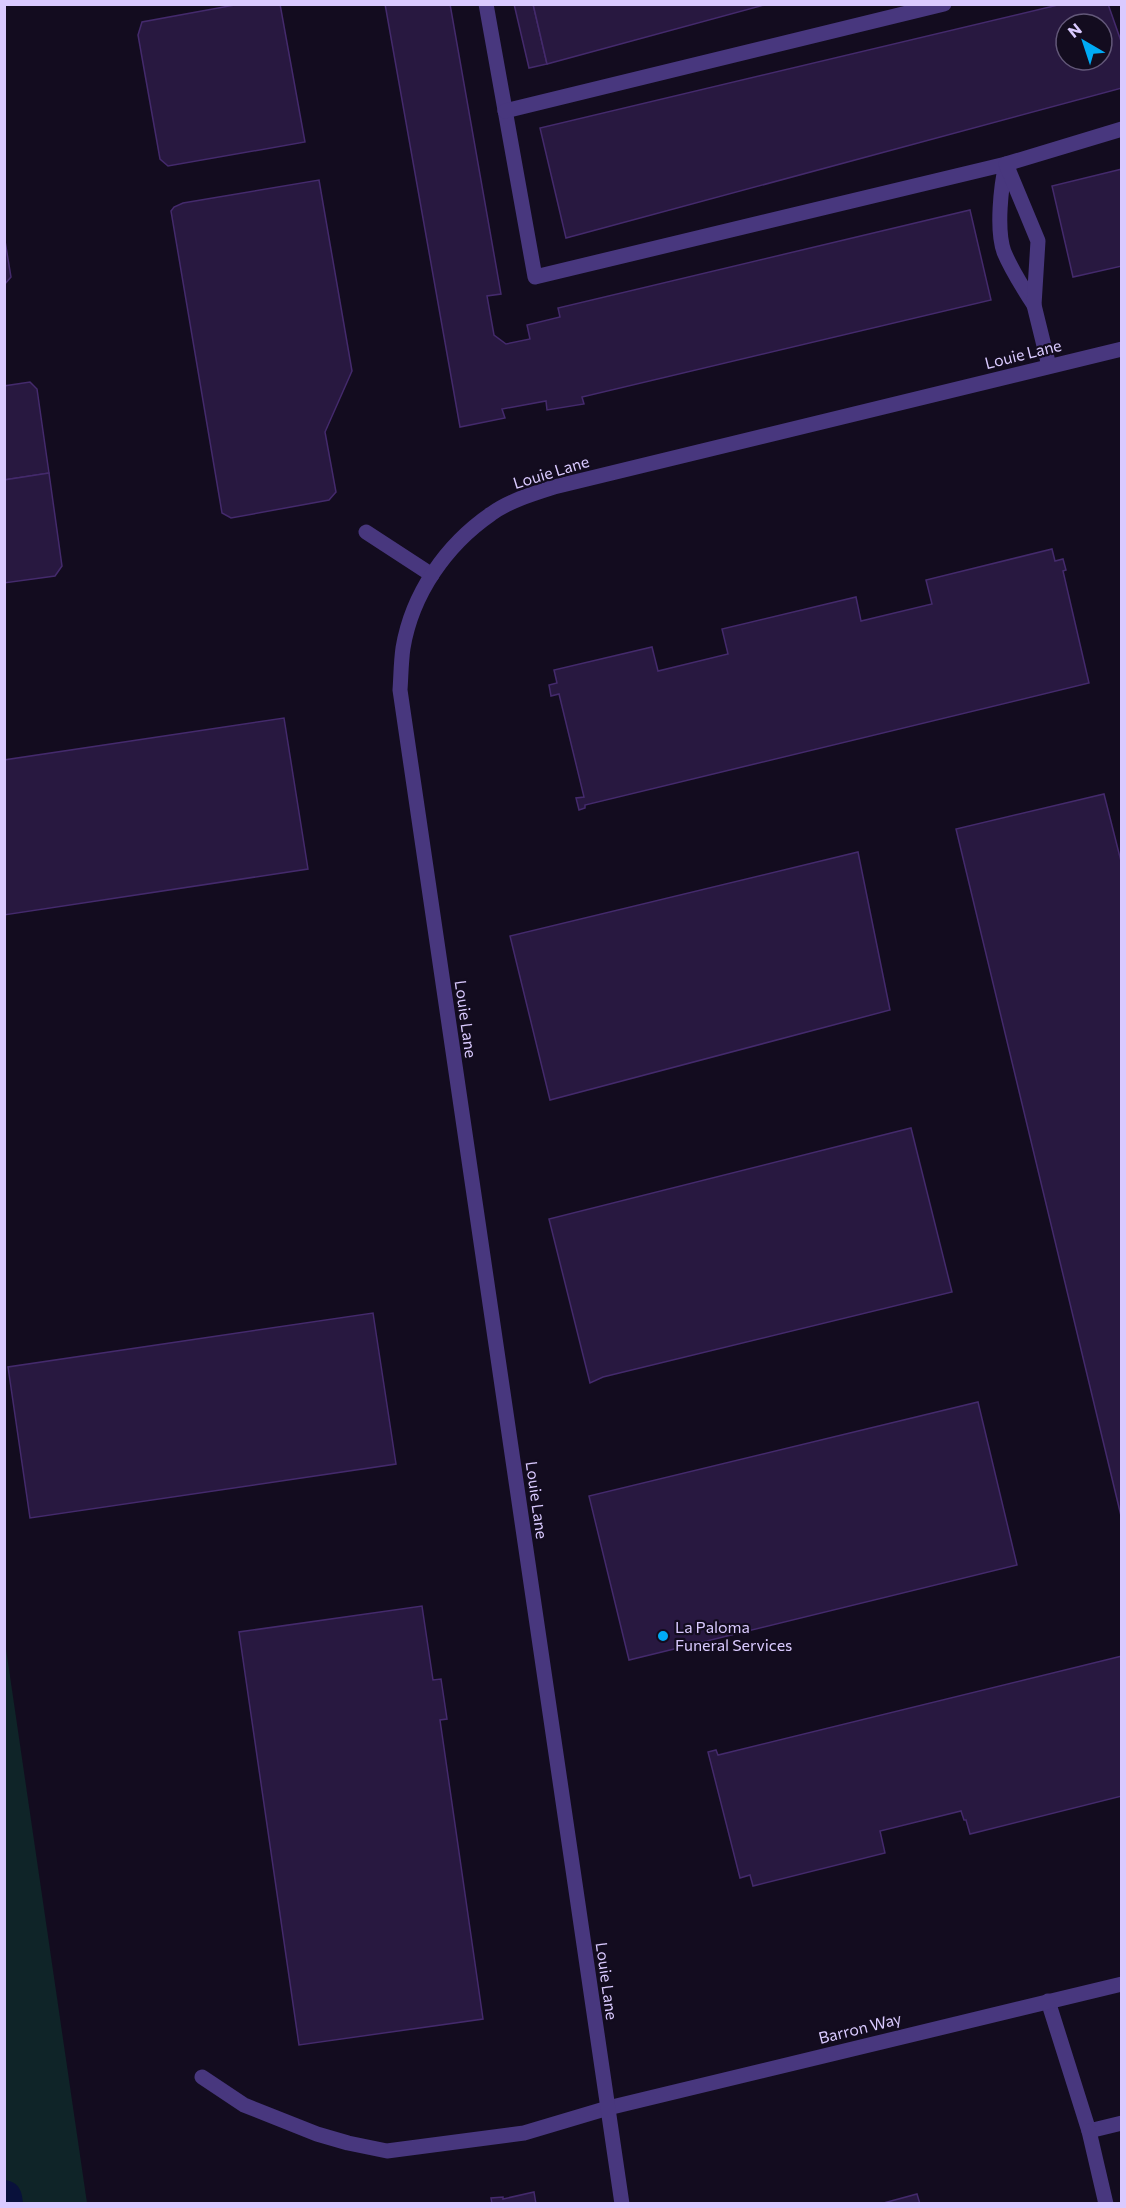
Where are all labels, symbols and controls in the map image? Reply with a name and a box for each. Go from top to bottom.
north arrow [1054,12,1114,72]
text: N [1064,19,1085,41]
street label: Louie Lane [983,335,1063,372]
street label: Louie Lane [511,451,591,492]
street label: Louie Lane [452,979,481,1059]
street label: Louie Lane [523,1460,552,1540]
place label: La Paloma Funeral Services [675,1617,792,1654]
marker: La Paloma Funeral Services [656,1629,670,1643]
street label: Louie Lane [593,1941,622,2021]
street label: Barron Way [816,2008,903,2047]

